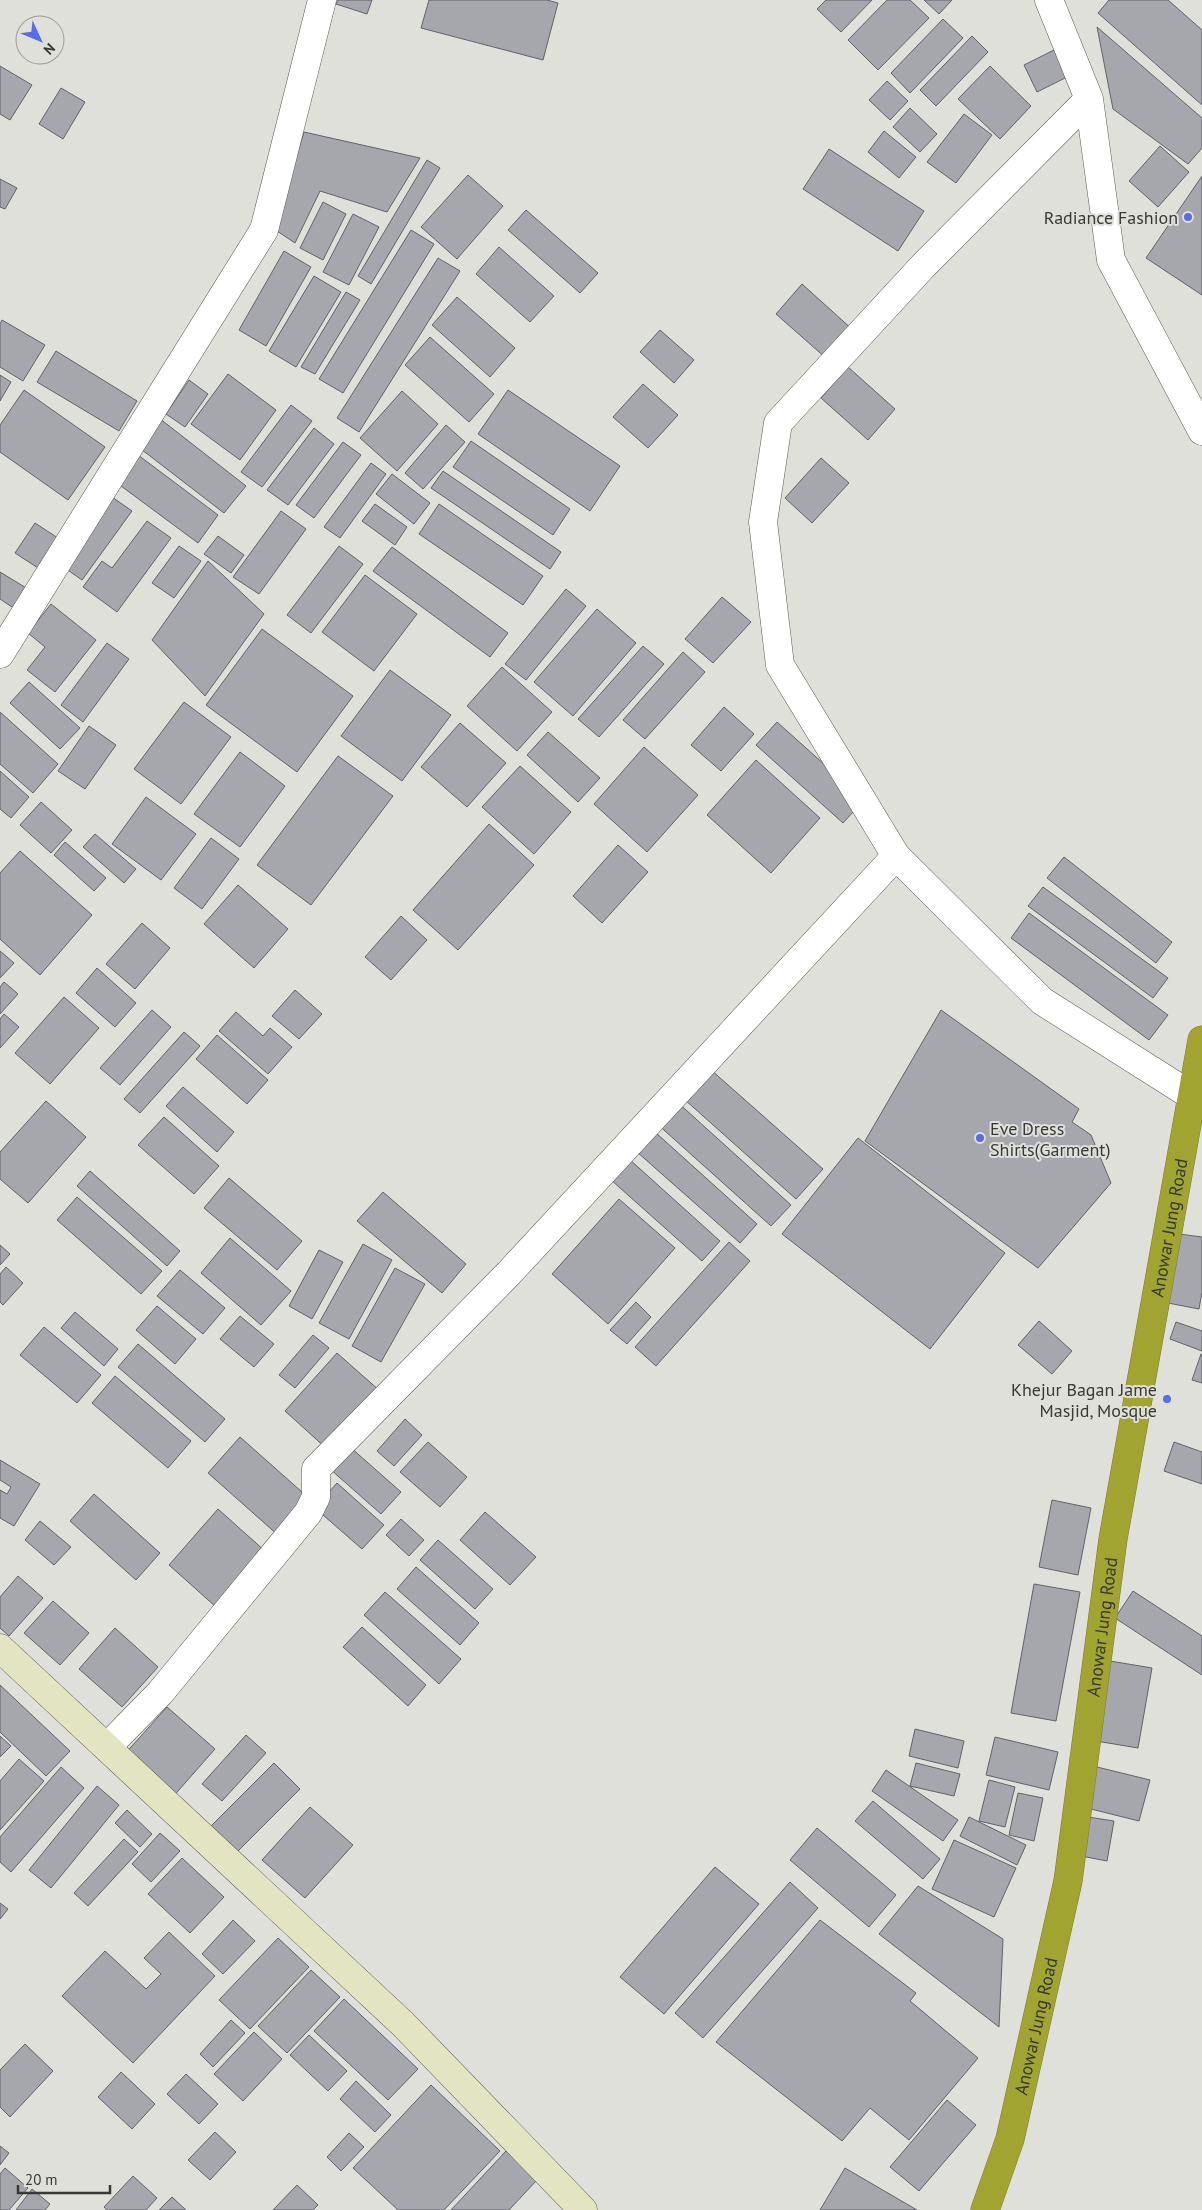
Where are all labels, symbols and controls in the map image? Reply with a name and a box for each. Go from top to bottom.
north arrow [15,15,65,65]
text: N [40,39,59,59]
place label: Radiance Fashion [1044,206,1178,229]
marker: Radiance Fashion [1182,211,1194,223]
place label: Eve Dress Shirts(Garment) [990,1117,1110,1161]
marker: Eve Dress Shirts(Garment) [974,1132,986,1144]
street label: Anowar Jung Road [1145,1156,1192,1299]
place label: Khejur Bagan Jame Masjid, Mosque [1011,1378,1157,1422]
marker: Khejur Bagan Jame Masjid, Mosque [1161,1393,1173,1405]
street label: Anowar Jung Road [1081,1556,1122,1698]
street label: Anowar Jung Road [1009,1955,1062,2097]
scale bar [18,2162,110,2194]
text: 20 m [25,2170,58,2189]

